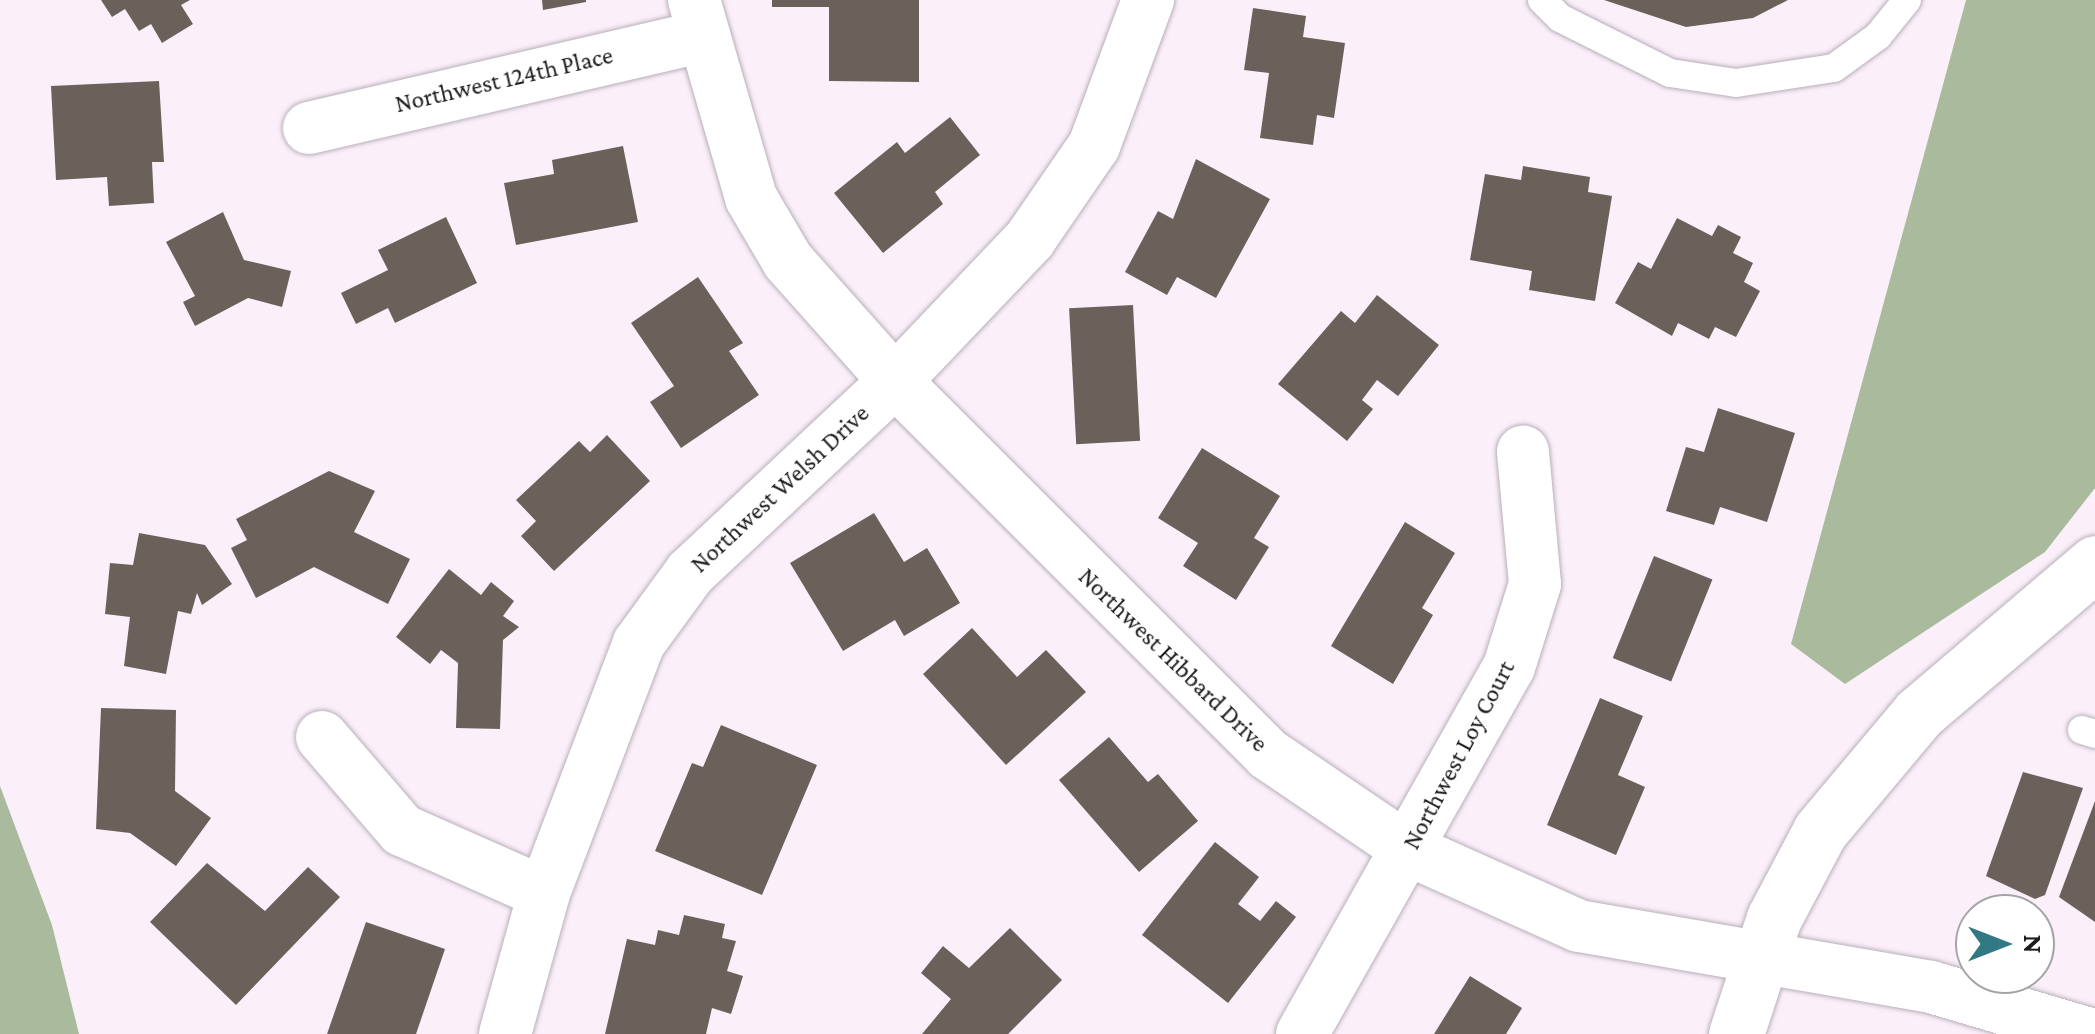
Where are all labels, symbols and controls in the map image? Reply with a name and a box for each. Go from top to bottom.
street label: Northwest 124th Place [392,40,616,120]
street label: Northwest Welsh Drive [685,399,875,579]
street label: Northwest Hibbard Drive [1072,562,1274,758]
street label: Northwest Loy Court [1397,655,1521,855]
north arrow [1955,894,2055,994]
text: N [2018,934,2049,954]

